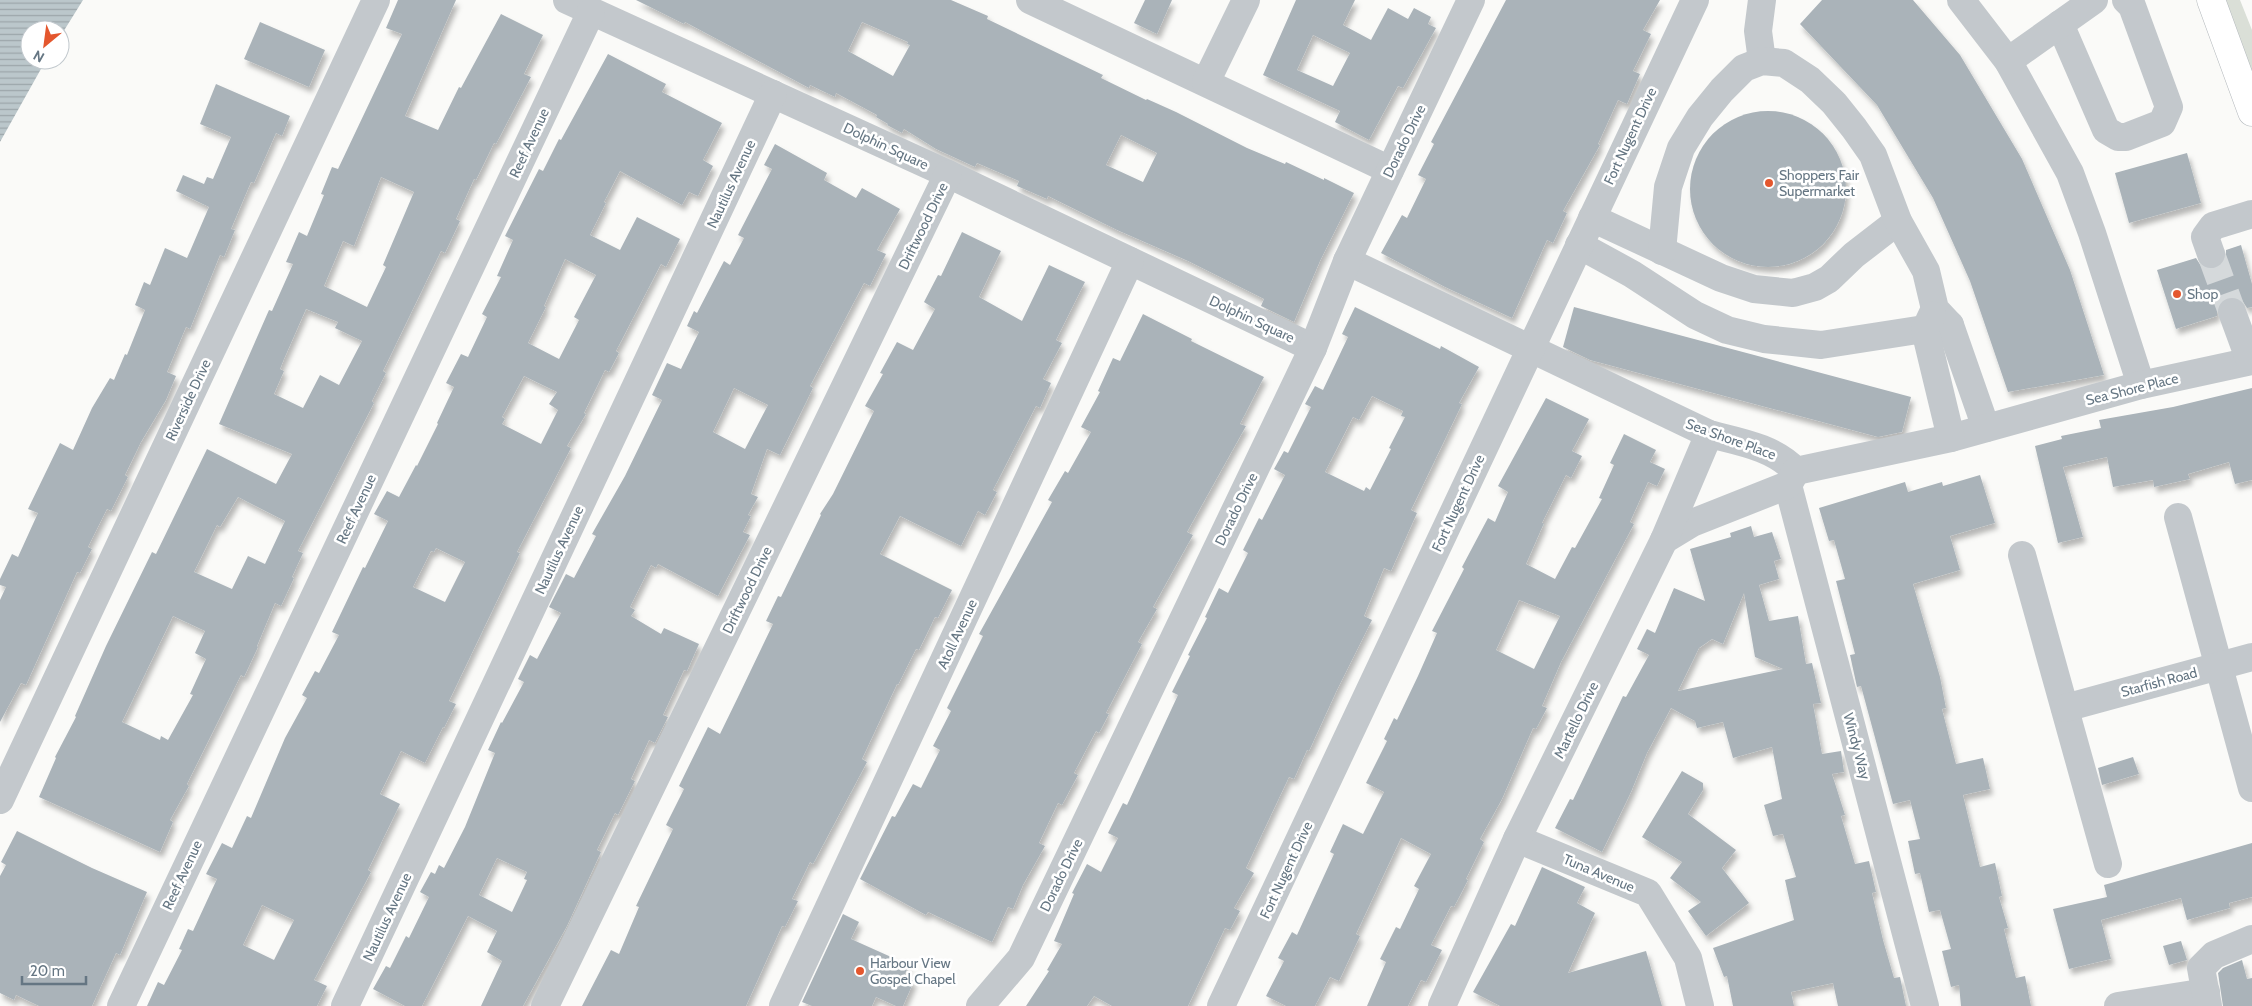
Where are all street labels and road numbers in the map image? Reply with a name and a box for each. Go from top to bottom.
street label: Fort Nugent Drive [1600,85,1660,187]
street label: Dorado Drive [1379,102,1429,180]
street label: Reef Avenue [505,105,553,181]
street label: Dolphin Square [841,118,931,174]
street label: Nautilus Avenue [703,137,759,231]
street label: Driftwood Drive [894,180,952,272]
street label: Dolphin Square [1207,291,1297,347]
street label: Riverside Drive [161,356,215,444]
street label: Sea Shore Place [2084,369,2180,409]
street label: Sea Shore Place [1683,414,1779,464]
street label: Fort Nugent Drive [1428,452,1488,554]
street label: Dorado Drive [1211,470,1261,548]
street label: Reef Avenue [332,471,380,547]
street label: Nautilus Avenue [531,503,587,597]
street label: Driftwood Drive [718,544,776,636]
street label: Atoll Avenue [933,596,981,672]
street label: Starfish Road [2119,663,2199,701]
street label: Martello Drive [1550,679,1602,761]
street label: Windy Way [1839,711,1875,781]
street label: Fort Nugent Drive [1256,819,1316,921]
street label: Dorado Drive [1036,836,1086,914]
street label: Reef Avenue [158,837,206,913]
street label: Tuna Avenue [1561,850,1637,896]
street label: Nautilus Avenue [359,870,415,964]

